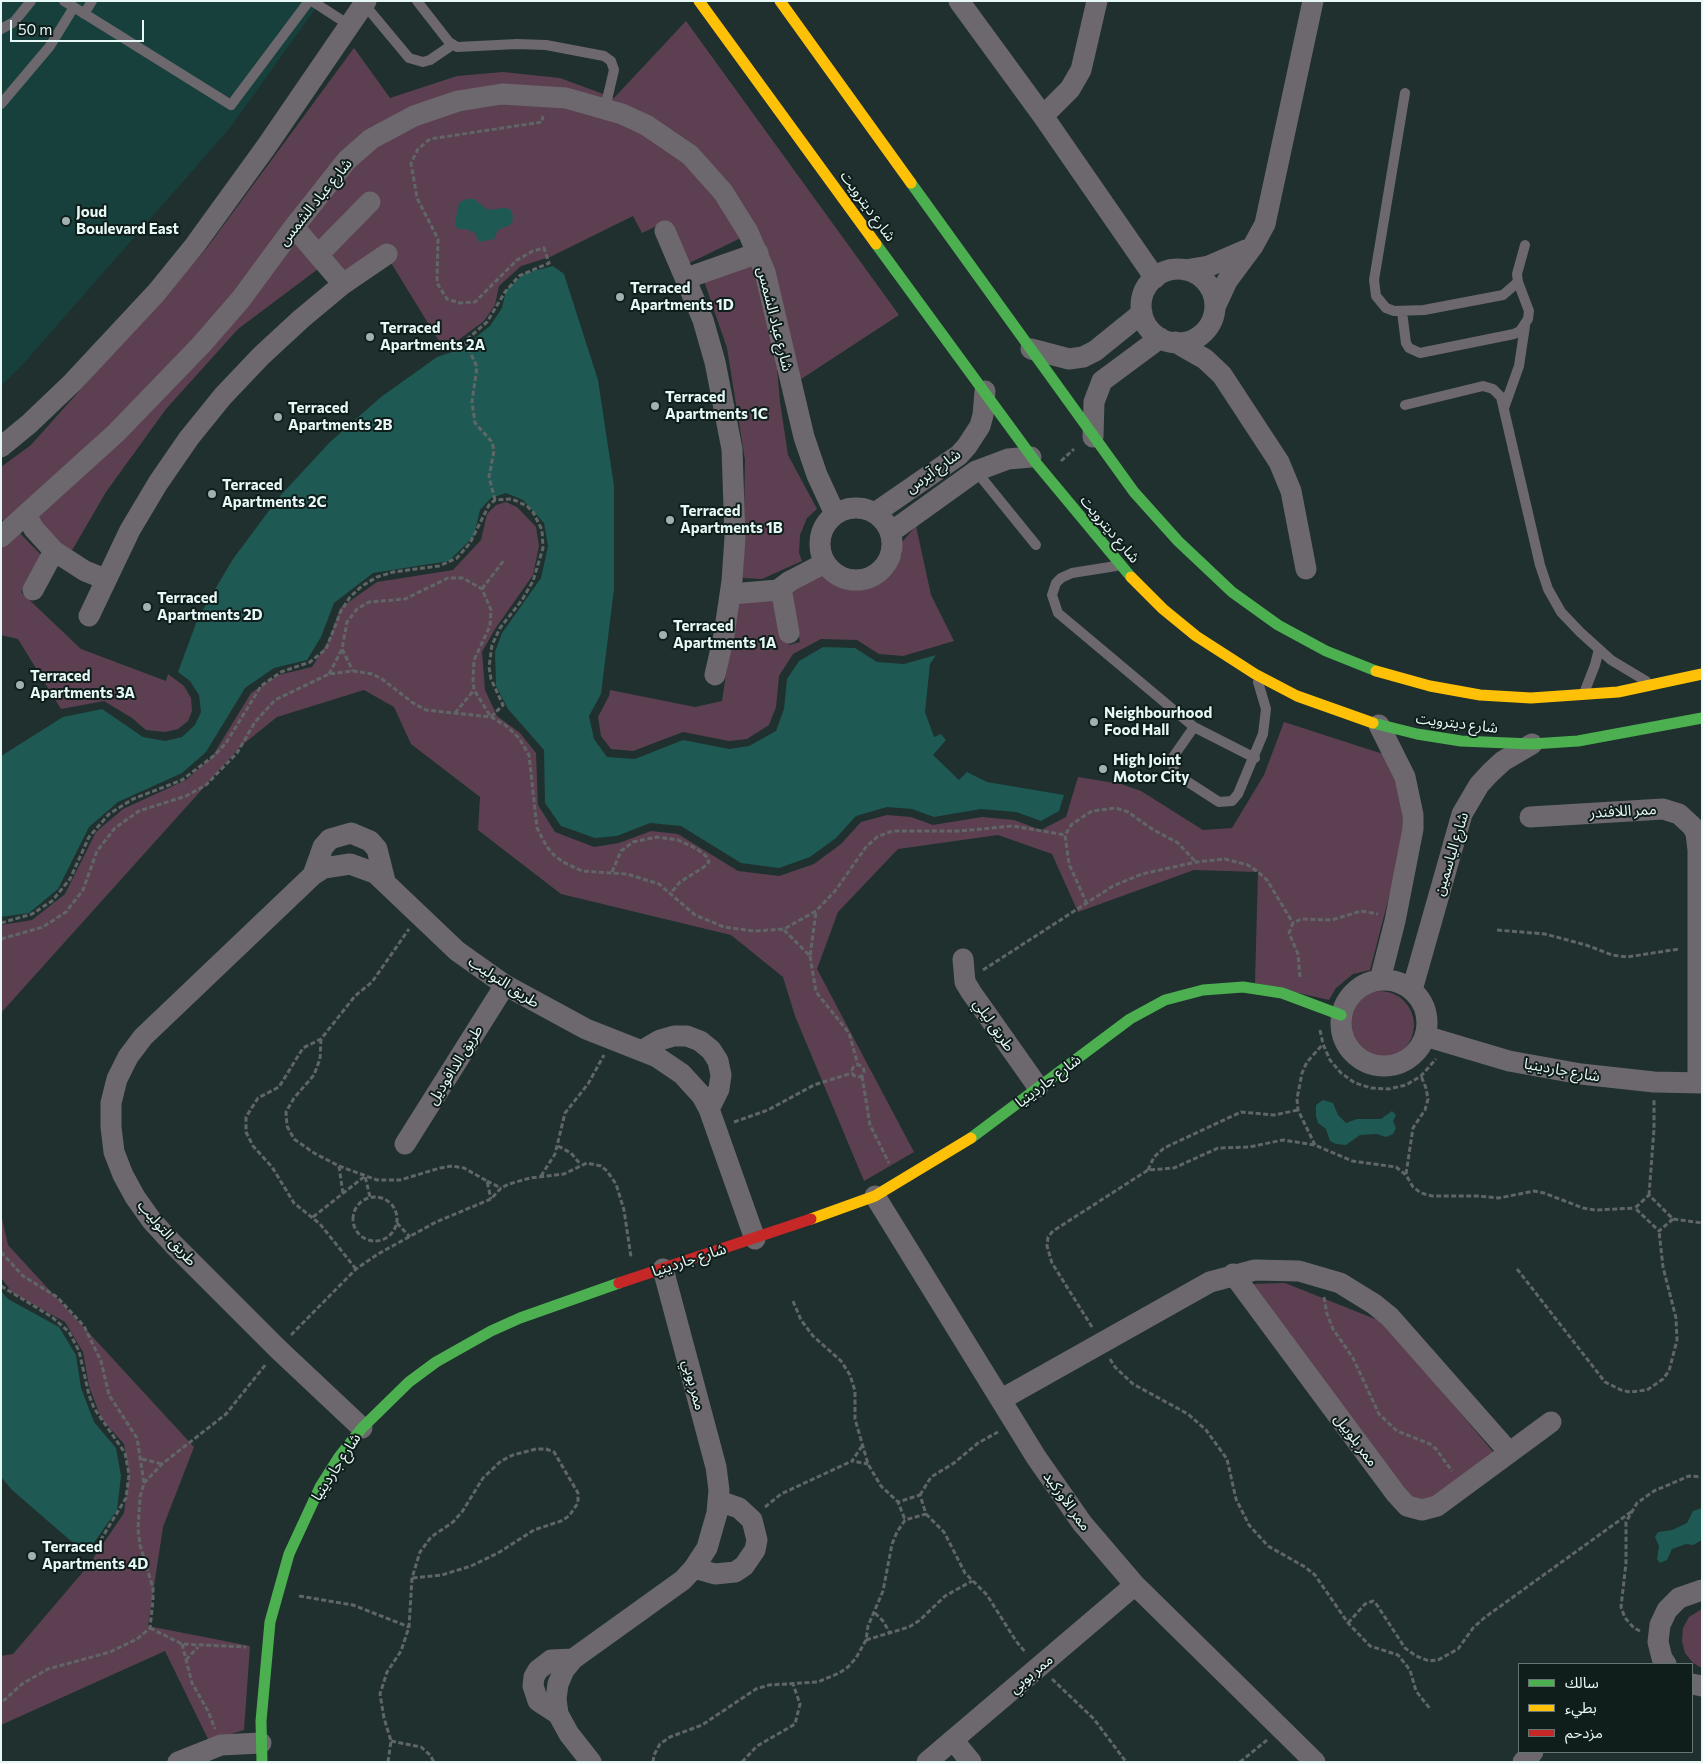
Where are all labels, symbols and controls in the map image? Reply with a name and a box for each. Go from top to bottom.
scale bar [12,10,146,42]
text: 50 m [18,20,52,38]
street label: شارع عباد الشمس [274,155,356,249]
street label: شارع ديترويت [836,167,900,245]
place label: Joud Boulevard East [76,203,179,238]
marker: Joud Boulevard East [60,215,72,227]
street label: شارع عباد الشمس [753,265,797,373]
place label: Terraced Apartments 1D [630,279,734,314]
marker: Terraced Apartments 1D [614,291,626,303]
place label: Terraced Apartments 2A [380,319,485,354]
marker: Terraced Apartments 2A [364,331,376,343]
place label: Terraced Apartments 1C [665,388,768,423]
place label: Terraced Apartments 2B [288,399,392,434]
marker: Terraced Apartments 1C [649,400,661,412]
marker: Terraced Apartments 2B [272,411,284,423]
street label: شارع آيرس [902,445,964,497]
place label: Terraced Apartments 2C [222,476,327,511]
marker: Terraced Apartments 2C [206,488,218,500]
street label: شارع ديترويت [1076,491,1144,567]
place label: Terraced Apartments 1B [680,502,783,537]
marker: Terraced Apartments 1B [664,514,676,526]
place label: Terraced Apartments 2D [157,589,262,624]
marker: Terraced Apartments 2D [141,601,153,613]
place label: Terraced Apartments 1A [673,617,777,652]
marker: Terraced Apartments 1A [657,629,669,641]
place label: Terraced Apartments 3A [30,667,135,702]
marker: Terraced Apartments 3A [14,679,26,691]
place label: Neighbourhood Food Hall [1104,704,1212,739]
street label: شارع ديترويت [1415,709,1499,737]
marker: Neighbourhood Food Hall [1088,716,1100,728]
place label: High Joint Motor City [1113,751,1190,786]
marker: High Joint Motor City [1097,763,1109,775]
street label: ممر اللافندر [1589,800,1657,822]
street label: شارع الياسمين [1430,810,1472,898]
street label: طريق التوليب [465,952,543,1012]
street label: طريق ليلي [969,995,1019,1055]
street label: طريق الدافوديل [423,1022,487,1108]
street label: شارع جاردينيا [1012,1051,1084,1111]
street label: شارع جاردينيا [1522,1054,1602,1086]
street label: طريق التوليب [134,1196,200,1270]
street label: شارع جاردينيا [650,1240,728,1280]
street label: ممر بوبي [679,1358,709,1412]
street label: ممر بلوبيل [1330,1410,1382,1470]
street label: شارع جاردينيا [307,1430,365,1504]
street label: ممر الأوركيد [1039,1468,1095,1534]
place label: Terraced Apartments 4D [42,1538,148,1573]
marker: Terraced Apartments 4D [26,1550,38,1562]
street label: ممر بوبي [1005,1651,1057,1697]
legend [1518,1663,1693,1753]
text: سالك [1565,1673,1599,1691]
text: بطيء [1565,1698,1597,1716]
text: مزدحم [1565,1723,1603,1741]

